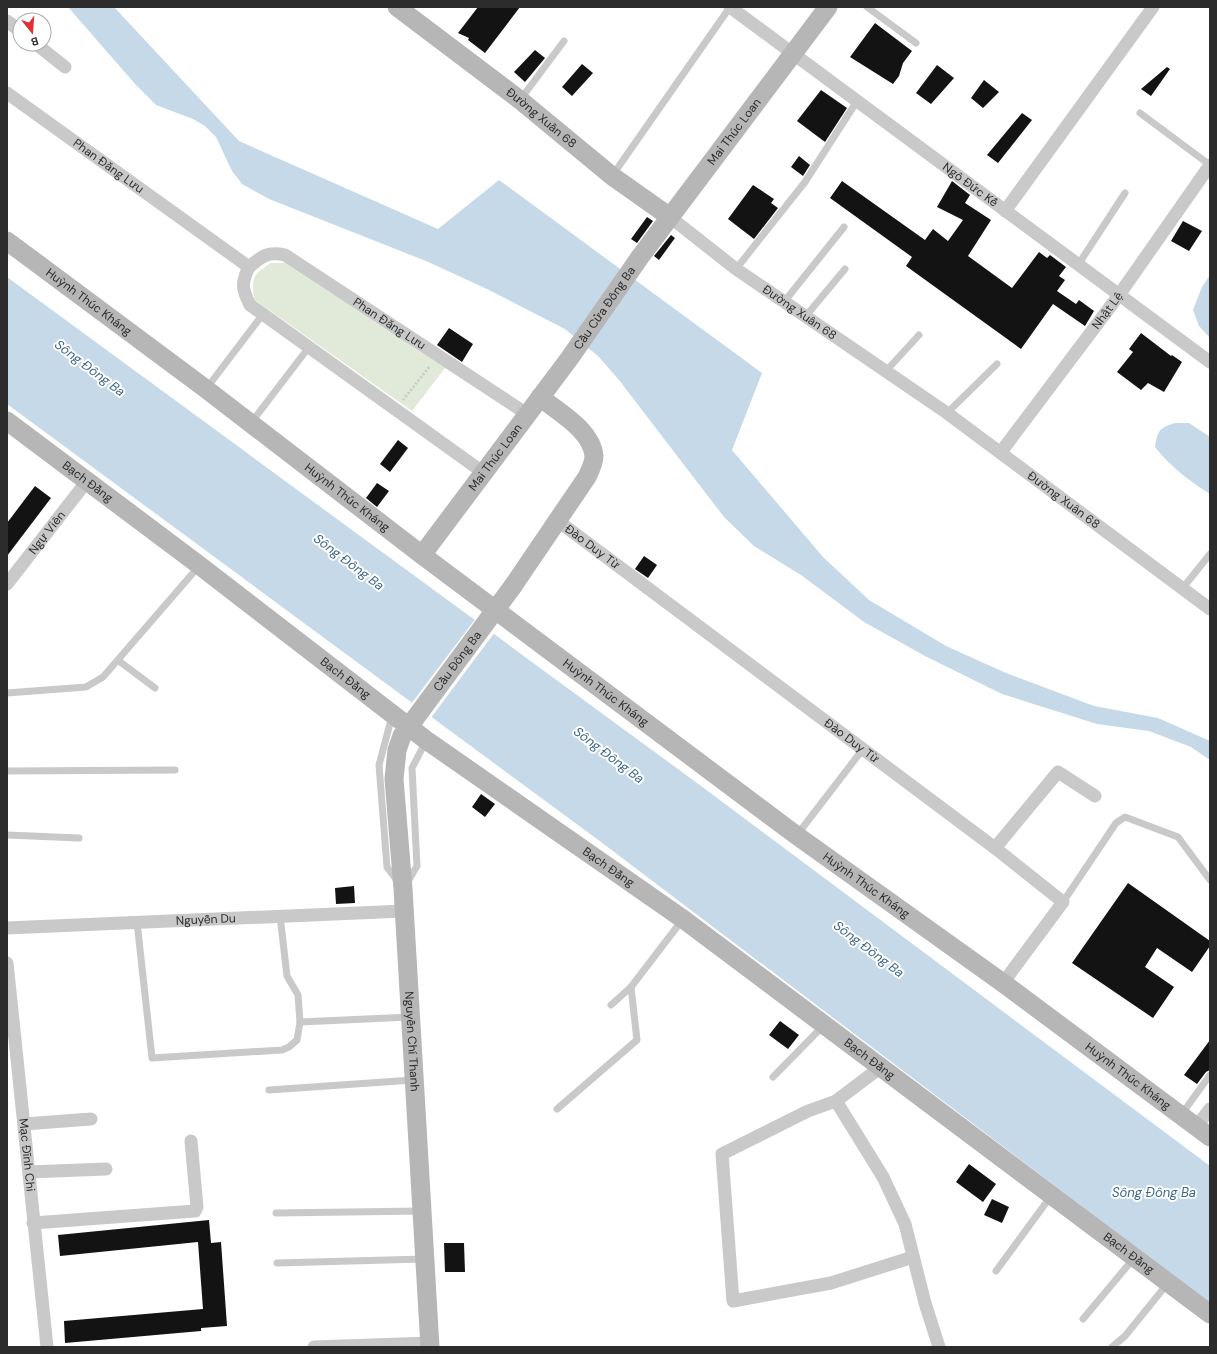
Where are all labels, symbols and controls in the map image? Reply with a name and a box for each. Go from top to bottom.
north arrow [12,12,52,52]
text: B [30,34,40,49]
street label: Đường Xuân 68 [503,84,580,151]
street label: Mai Thúc Loan [704,95,765,169]
street label: Phan Đăng Lưu [70,135,147,197]
street label: Ngô Đức Kế [939,159,1001,211]
street label: Cầu Cửa Đông Ba [570,263,639,353]
street label: Huỳnh Thúc Kháng [43,265,135,339]
street label: Đường Xuân 68 [759,281,840,343]
street label: Nhật Lệ [1088,288,1127,332]
street label: Phan Đăng Lưu [350,294,429,353]
water label: Sông Đông Ba [51,336,129,400]
street label: Mai Thúc Loan [465,421,526,494]
street label: Bạch Đằng [59,457,117,506]
street label: Huỳnh Thúc Kháng [301,460,393,535]
street label: Đường Xuân 68 [1024,468,1103,532]
street label: Ngự Viên [25,508,69,558]
street label: Đào Duy Từ [562,521,623,573]
water label: Sông Đông Ba [310,530,388,594]
street label: Cầu Đông Ba [430,628,485,695]
street label: Bạch Đằng [317,653,374,703]
street label: Huỳnh Thúc Kháng [560,655,652,730]
street label: Đào Duy Từ [821,715,883,767]
water label: Sông Đông Ba [570,723,648,787]
street label: Bạch Đằng [579,844,638,891]
street label: Huỳnh Thúc Kháng [820,849,913,922]
street label: Nguyễn Du [175,910,236,929]
water label: Sông Đông Ba [830,917,908,981]
street label: Nguyễn Chí Thanh [401,991,423,1092]
street label: Bạch Đằng [841,1035,898,1083]
street label: Huỳnh Thúc Kháng [1082,1039,1175,1114]
street label: Mạc Đĩnh Chi [15,1118,39,1192]
water label: Sông Đông Ba [1112,1184,1196,1201]
street label: Bạch Đằng [1100,1229,1158,1278]

